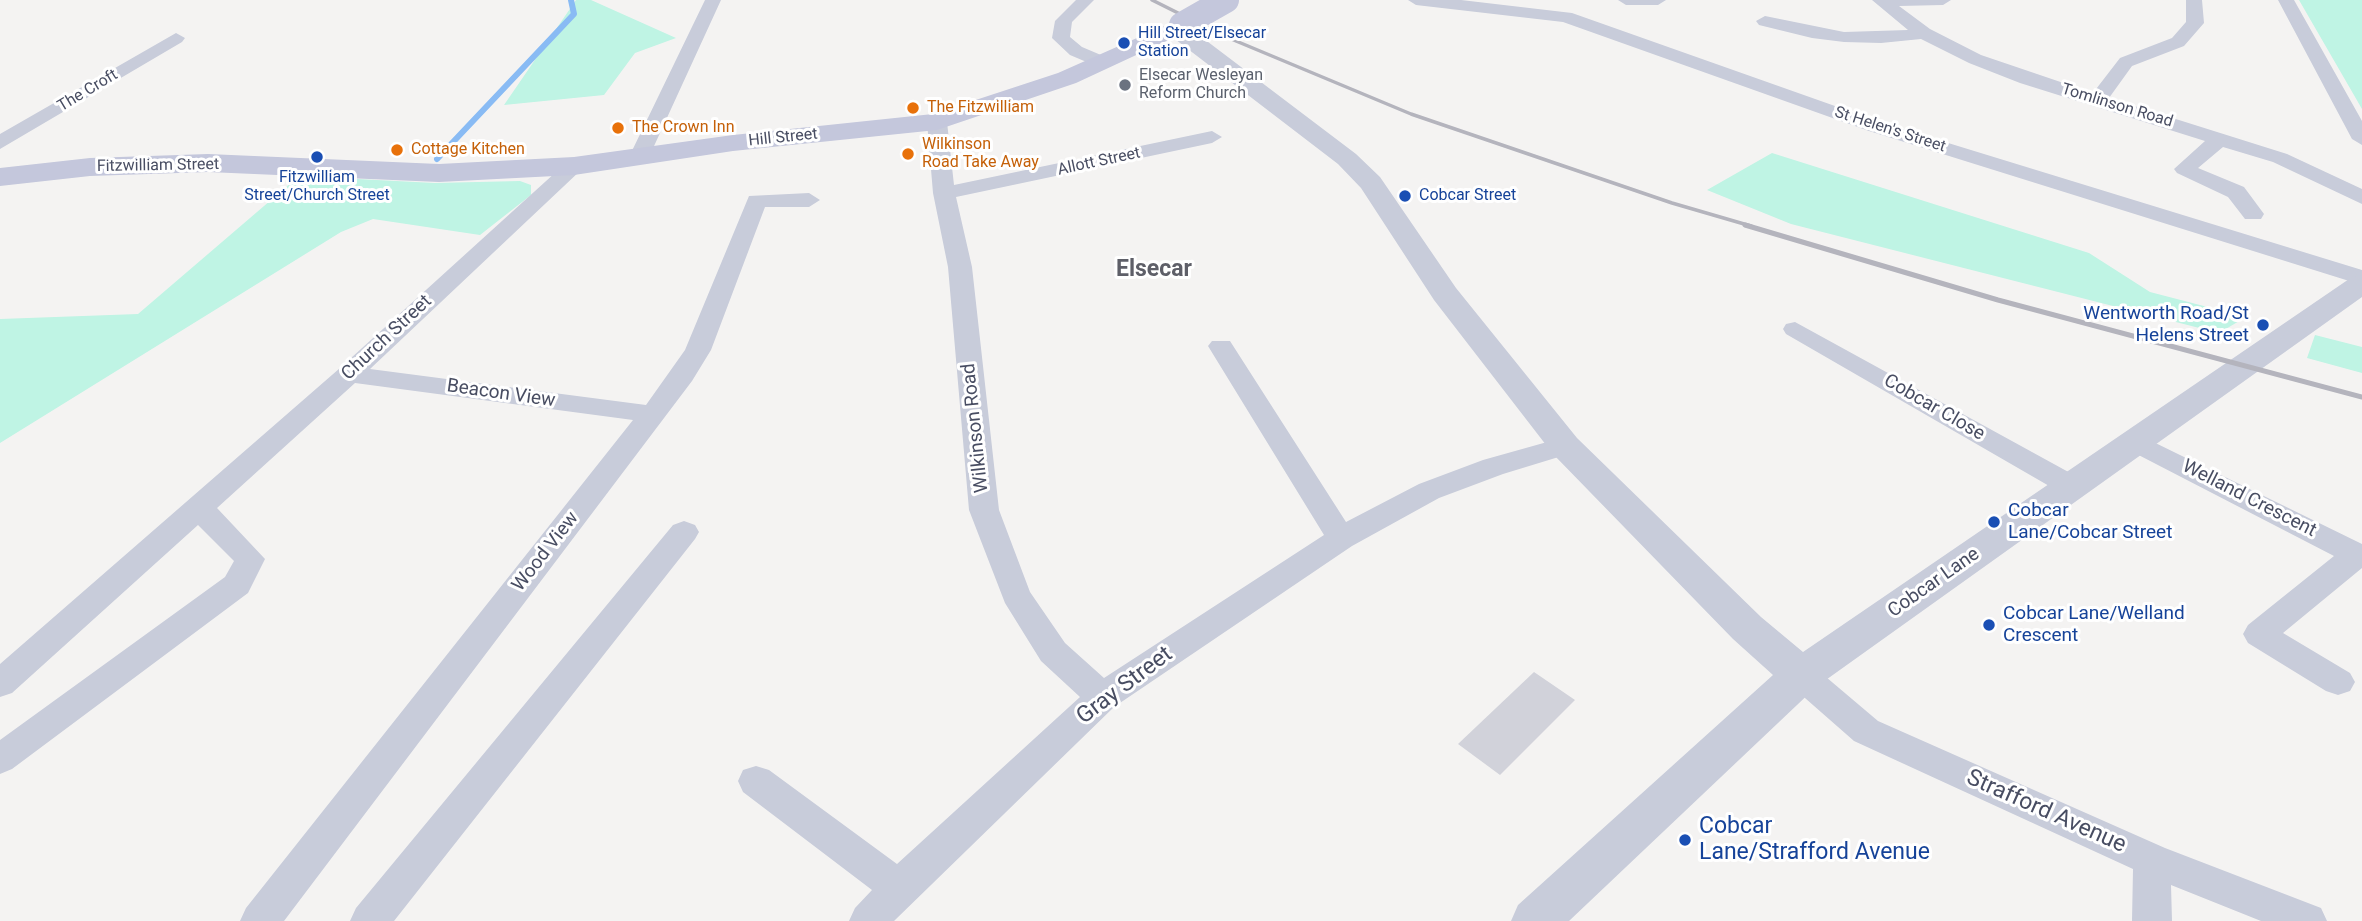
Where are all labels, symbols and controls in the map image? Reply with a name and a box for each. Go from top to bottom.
place label: Hill Street/Elsecar Station [1138,24,1266,62]
marker: Hill Street/Elsecar Station [1116,35,1132,51]
street label: The Croft [55,66,121,116]
place label: Elsecar Wesleyan Reform Church [1139,66,1263,104]
marker: Elsecar Wesleyan Reform Church [1117,77,1133,93]
street label: Tomlinson Road [2059,80,2175,132]
place label: The Fitzwilliam [927,98,1034,118]
marker: The Fitzwilliam [905,100,921,116]
street label: St Helen's Street [1832,103,1948,157]
place label: The Crown Inn [632,118,734,138]
marker: The Crown Inn [610,120,626,136]
street label: Hill Street [748,125,818,151]
place label: Wilkinson Road Take Away [922,135,1039,173]
place label: Cottage Kitchen [411,140,525,160]
marker: Cottage Kitchen [389,142,405,158]
street label: Allott Street [1056,144,1142,180]
marker: Wilkinson Road Take Away [900,146,916,162]
marker: Fitzwilliam Street/Church Street [309,149,325,165]
street label: Fitzwilliam Street [97,155,219,177]
place label: Fitzwilliam Street/Church Street [244,168,390,206]
place label: Cobcar Street [1419,186,1516,206]
marker: Cobcar Street [1397,188,1413,204]
district label: Elsecar [1116,256,1192,284]
street label: Church Street [337,291,437,385]
place label: Wentworth Road/St Helens Street [2083,303,2249,347]
marker: Wentworth Road/St Helens Street [2255,317,2271,333]
street label: Wilkinson Road [958,362,994,494]
street label: Cobcar Close [1879,370,1989,446]
street label: Beacon View [445,375,557,413]
street label: Welland Crescent [2178,455,2320,543]
place label: Cobcar Lane/Cobcar Street [2008,500,2172,544]
street label: Wood View [508,508,584,596]
marker: Cobcar Lane/Cobcar Street [1986,514,2002,530]
street label: Cobcar Lane [1884,543,1984,623]
place label: Cobcar Lane/Welland Crescent [2003,603,2185,647]
marker: Cobcar Lane/Welland Crescent [1981,617,1997,633]
street label: Gray Street [1072,641,1178,731]
street label: Strafford Avenue [1962,764,2130,860]
place label: Cobcar Lane/Strafford Avenue [1699,813,1930,867]
marker: Cobcar Lane/Strafford Avenue [1677,832,1693,848]

